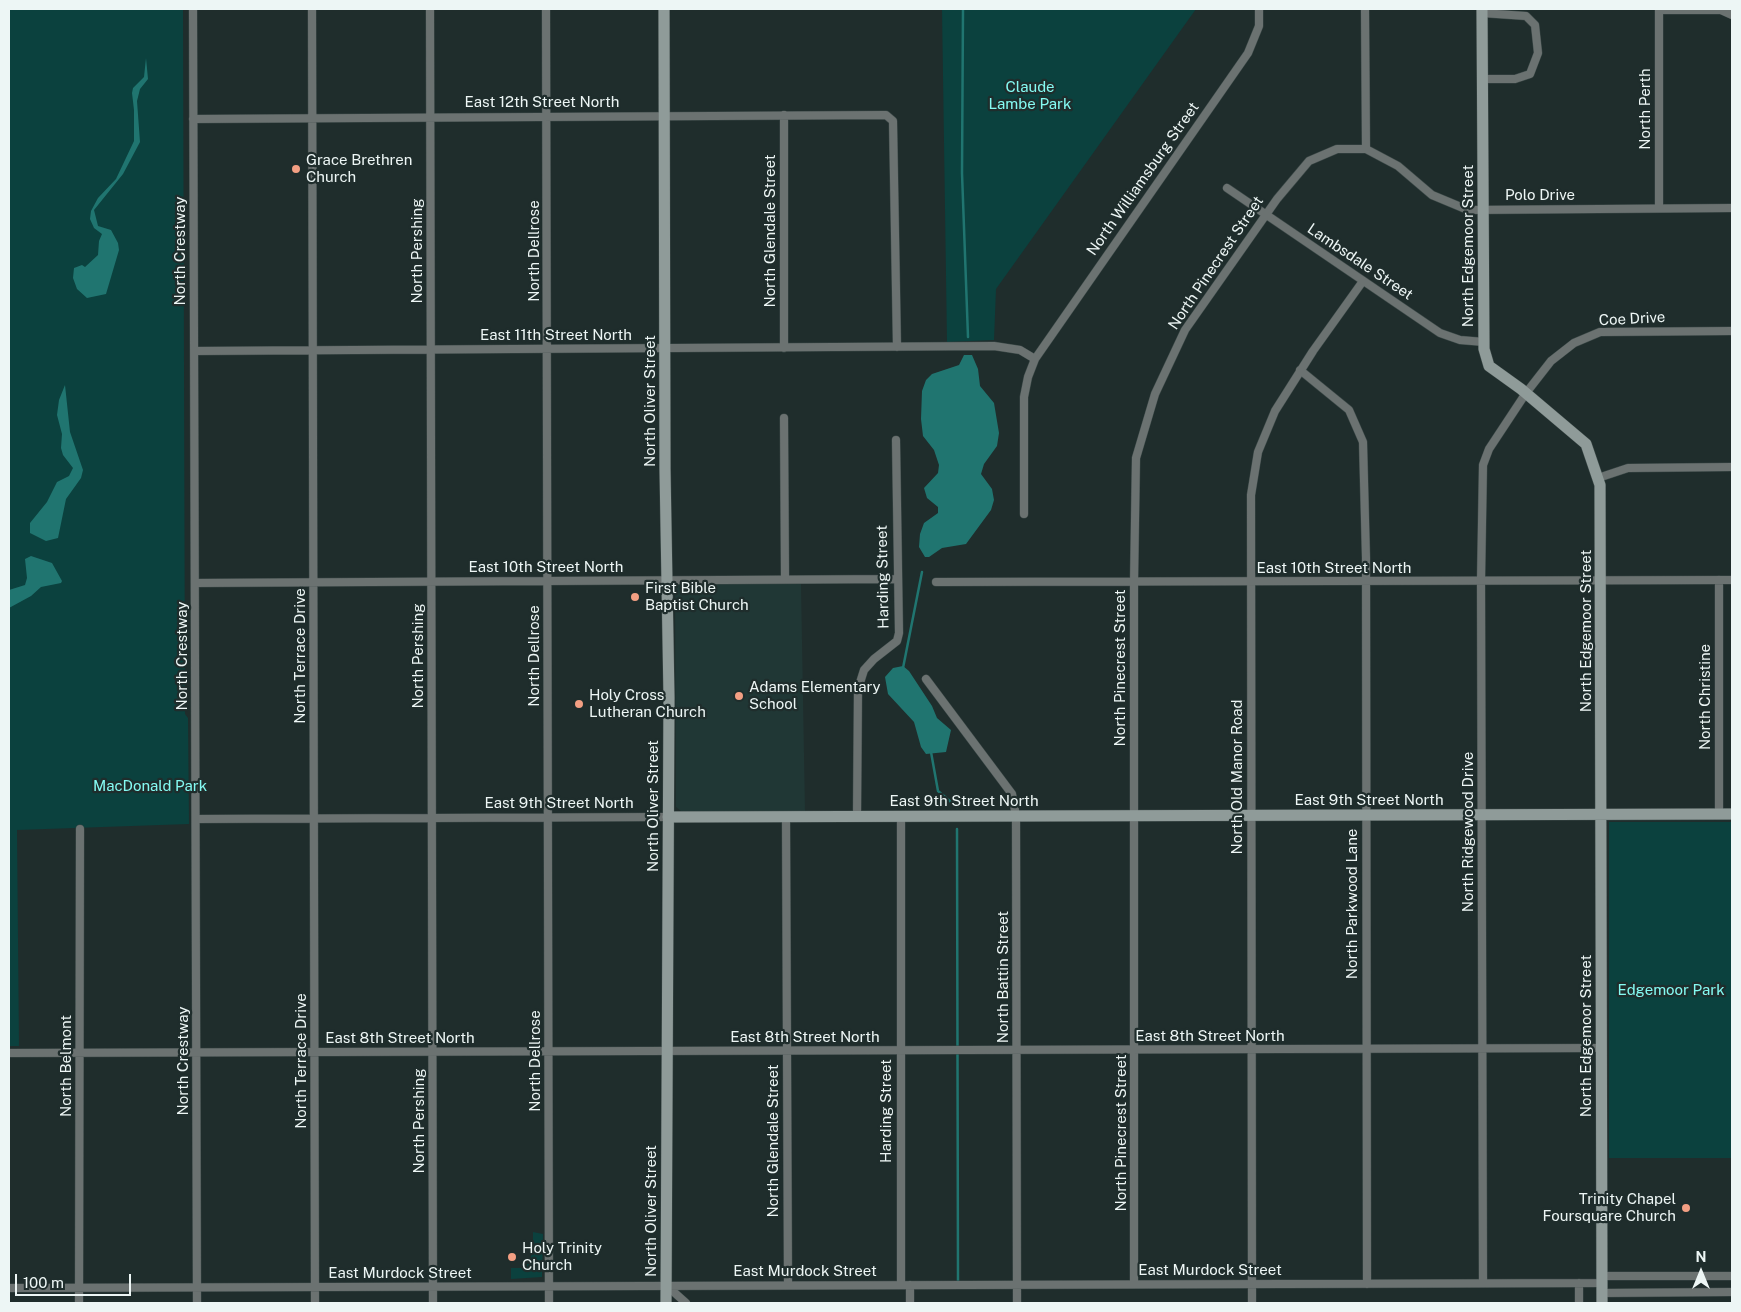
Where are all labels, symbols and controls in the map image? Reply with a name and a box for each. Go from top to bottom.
street label: North Perth [1636,68,1654,150]
park label: Claude Lambe Park [989,78,1071,113]
street label: East 12th Street North [465,93,619,111]
street label: North Williamsburg Street [1083,99,1203,259]
place label: Grace Brethren Church [306,151,412,186]
street label: North Glendale Street [761,154,779,308]
marker: Grace Brethren Church [290,163,302,175]
street label: North Edgemoor Street [1459,165,1477,327]
street label: Polo Drive [1505,186,1575,204]
street label: North Pinecrest Street [1165,193,1267,333]
street label: North Crestway [171,197,189,305]
street label: North Pershing [408,198,426,304]
street label: North Dellrose [525,200,543,302]
street label: Lambsdale Street [1304,220,1416,304]
street label: Coe Drive [1598,308,1666,330]
street label: East 11th Street North [480,326,632,344]
street label: North Oliver Street [641,335,659,467]
street label: Harding Street [873,525,893,629]
street label: North Edgemoor Street [1577,550,1595,712]
street label: East 10th Street North [468,558,624,576]
street label: East 10th Street North [1256,559,1412,577]
place label: First Bible Baptist Church [645,579,749,614]
street label: North Terrace Drive [291,588,309,724]
street label: North Pinecrest Street [1111,590,1129,746]
marker: First Bible Baptist Church [629,591,641,603]
street label: North Crestway [173,602,191,710]
street label: North Pershing [409,603,427,709]
street label: North Dellrose [525,605,543,707]
street label: North Christine [1696,644,1714,750]
place label: Adams Elementary School [749,678,881,713]
place label: Holy Cross Lutheran Church [589,686,706,721]
marker: Adams Elementary School [733,690,745,702]
marker: Holy Cross Lutheran Church [573,698,585,710]
street label: North Old Manor Road [1228,700,1246,854]
street label: North Oliver Street [644,740,662,872]
street label: North Ridgewood Drive [1459,752,1477,912]
park label: MacDonald Park [93,777,207,795]
street label: East 9th Street North [1294,791,1444,809]
street label: East 9th Street North [889,792,1039,810]
street label: East 9th Street North [484,794,634,812]
street label: North Parkwood Lane [1343,829,1361,979]
street label: North Battin Street [994,911,1012,1043]
street label: North Edgemoor Street [1577,955,1595,1117]
park label: Edgemoor Park [1617,981,1725,999]
street label: North Terrace Drive [292,993,310,1129]
street label: North Crestway [174,1007,192,1115]
street label: North Dellrose [526,1010,544,1112]
street label: North Belmont [57,1015,75,1117]
street label: East 8th Street North [1135,1027,1285,1045]
street label: East 8th Street North [730,1028,880,1046]
street label: East 8th Street North [325,1029,475,1047]
street label: North Pinecrest Street [1112,1055,1130,1211]
street label: Harding Street [877,1059,895,1163]
street label: North Glendale Street [764,1064,782,1218]
street label: North Pershing [410,1068,428,1174]
street label: North Oliver Street [642,1145,660,1277]
place label: Trinity Chapel Foursquare Church [1543,1190,1676,1225]
marker: Trinity Chapel Foursquare Church [1680,1202,1692,1214]
place label: Holy Trinity Church [522,1239,602,1274]
north arrow [1676,1247,1726,1297]
text: N [1696,1249,1706,1265]
marker: Holy Trinity Church [506,1251,518,1263]
street label: East Murdock Street [1138,1261,1282,1279]
street label: East Murdock Street [733,1262,877,1280]
scale bar [18,1264,134,1296]
street label: East Murdock Street [328,1264,472,1282]
text: 100 m [23,1274,64,1291]

